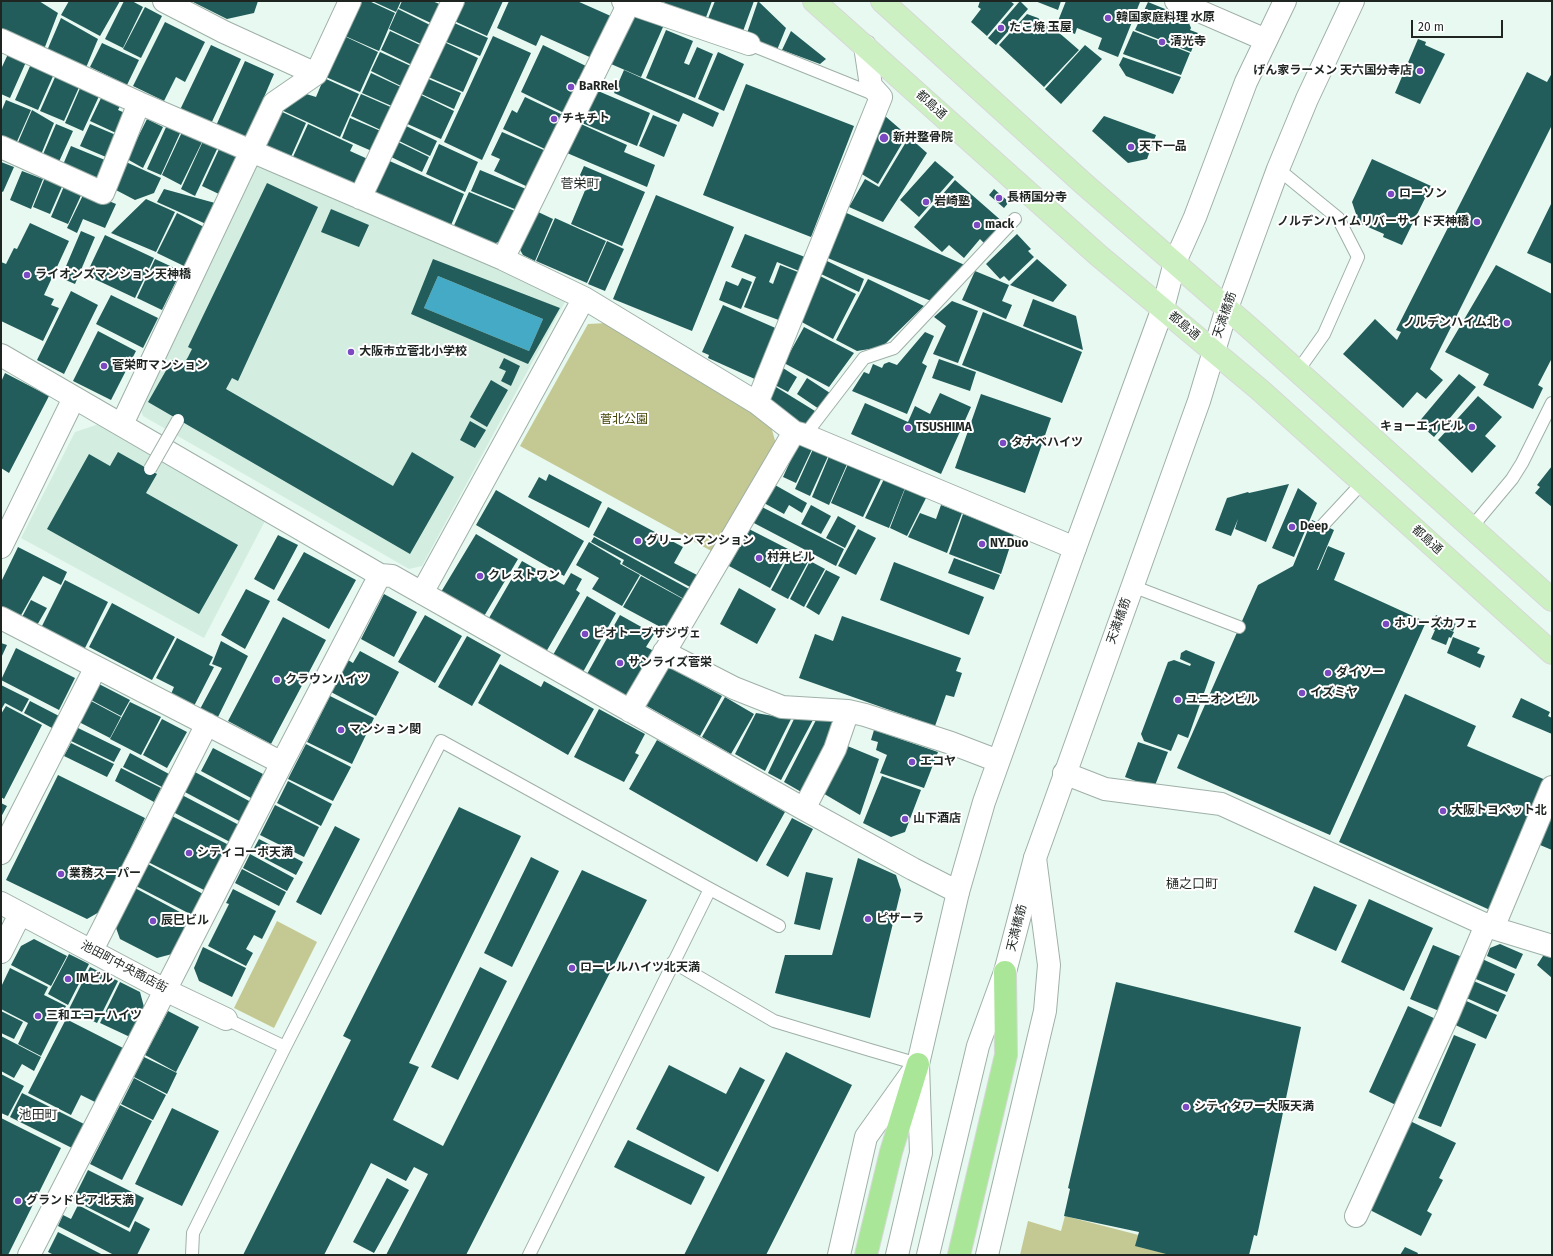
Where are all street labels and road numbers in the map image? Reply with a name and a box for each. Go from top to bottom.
street label: 都島通 [913,88,949,122]
street label: 天満橋筋 [1210,290,1240,340]
street label: 都島通 [1166,309,1202,343]
street label: 都島通 [1409,523,1445,557]
street label: 天満橋筋 [1104,596,1134,646]
street label: 天満橋筋 [1004,903,1030,953]
street label: 池田町中央商店街 [78,938,170,996]

